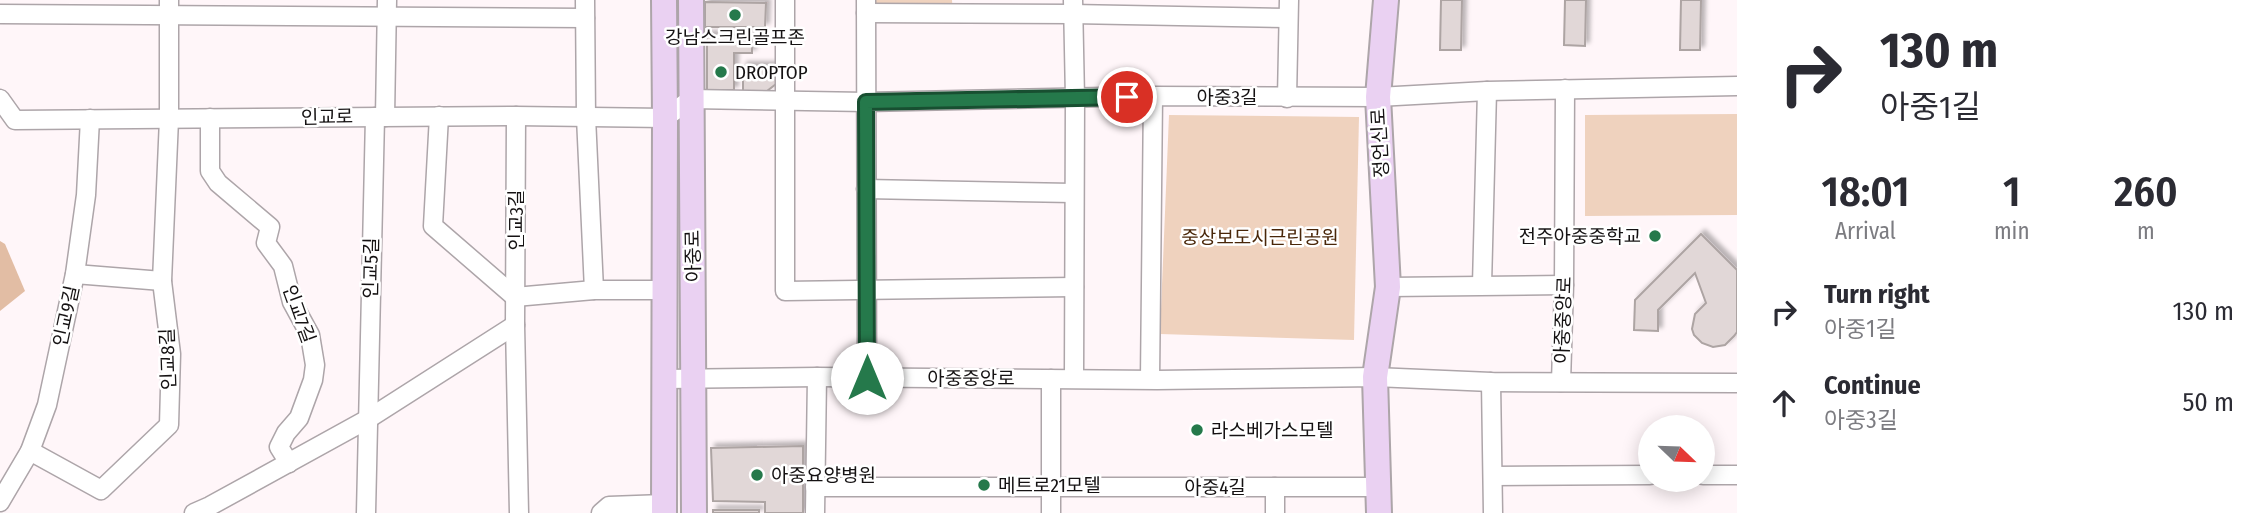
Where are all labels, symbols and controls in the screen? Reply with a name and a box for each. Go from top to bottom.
marker: 강남스크린골프존 [727,7,743,23]
text: 130 m [1880,21,1998,80]
place label: 강남스크린골프존 [665,26,805,49]
icon: right [1765,28,1856,119]
place label: DROPTOP [735,61,808,84]
marker: DROPTOP [713,64,729,80]
pin [1097,67,1157,127]
icon: arrive [1108,78,1146,116]
street label: 아중3길 [1196,86,1258,109]
text: 아중1길 [1880,88,1981,126]
street label: 인교로 [301,105,353,129]
street label: 정언신로 [1367,107,1393,179]
text: 18:01 [1821,167,1910,217]
text: 1 [2003,167,2020,217]
text: 260 [2114,167,2178,217]
street label: 인교3길 [505,189,528,251]
text: Arrival [1835,217,1896,245]
text: min [1994,217,2030,245]
text: m [2137,217,2155,245]
place label: 전주아중중학교 [1519,225,1641,248]
park label: 중상보도시근린공원 [1181,226,1339,249]
marker: 전주아중중학교 [1647,228,1663,244]
street label: 아중로 [681,230,705,282]
street label: 인교5길 [359,237,383,299]
street label: 아중중앙로 [1550,276,1576,364]
text: Turn right [1824,279,1930,310]
street label: 인교7길 [278,282,320,346]
street label: 인교9길 [48,283,84,349]
icon: right [1765,293,1803,331]
text: 130 m [2172,296,2234,327]
text: 아중1길 [1824,315,1896,343]
street label: 인교8길 [155,328,181,390]
position arrow [830,341,904,415]
street label: 아중중앙로 [927,367,1015,390]
text: Continue [1824,370,1921,401]
icon: ahead [1765,384,1803,422]
text: 50 m [2182,387,2234,418]
text: 아중3길 [1824,406,1898,434]
north arrow [1638,415,1715,492]
map controls [1638,415,1715,492]
place label: 라스베가스모텔 [1211,419,1333,442]
marker: 라스베가스모텔 [1189,422,1205,438]
place label: 아중요양병원 [771,464,876,487]
marker: 아중요양병원 [749,467,765,483]
place label: 메트로21모텔 [998,474,1101,497]
street label: 아중4길 [1184,476,1246,499]
marker: 메트로21모텔 [976,477,992,493]

